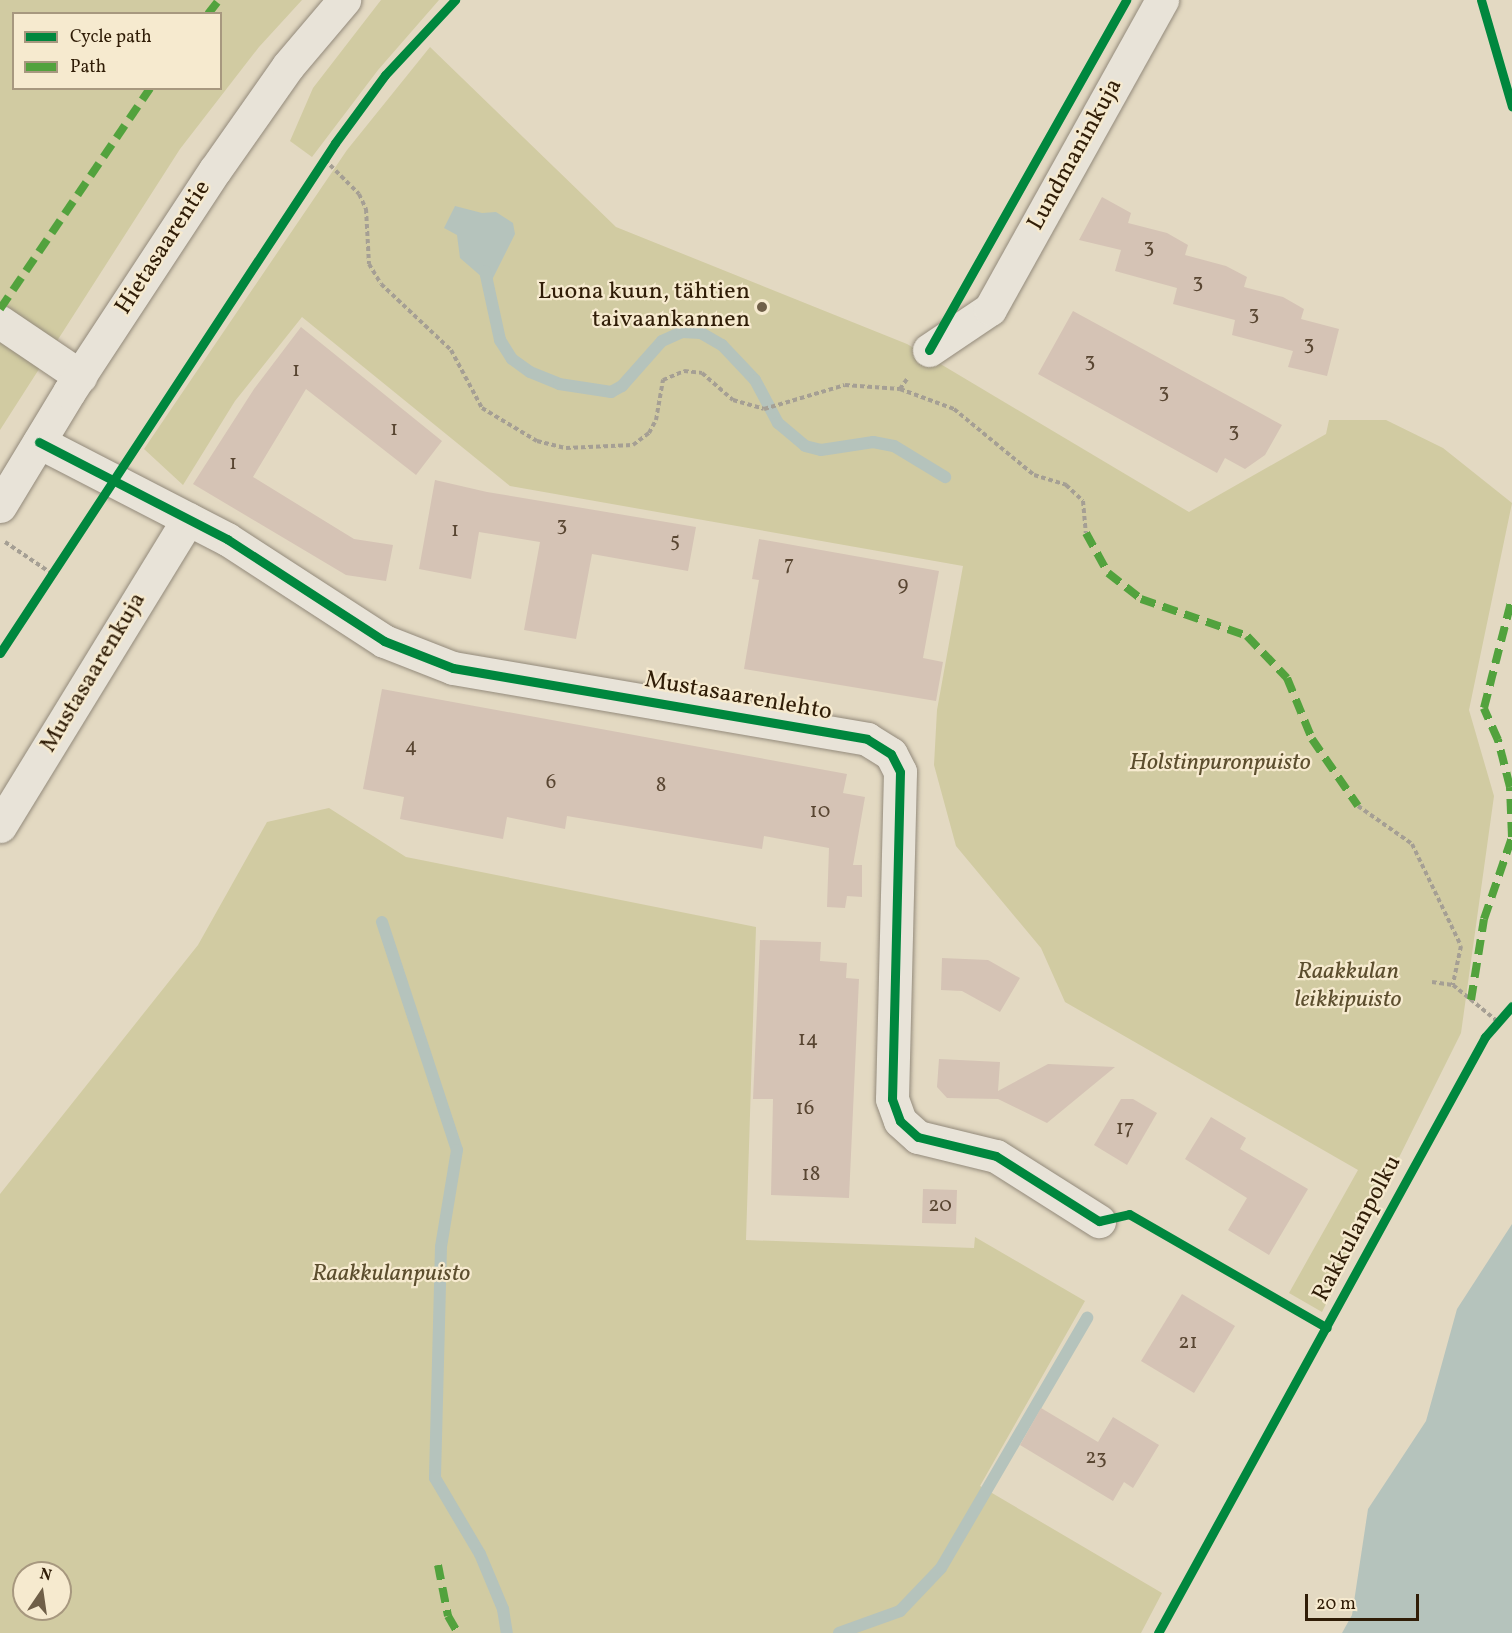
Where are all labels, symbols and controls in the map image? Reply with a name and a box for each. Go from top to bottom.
legend [12,12,222,90]
text: Cycle path [70,25,152,50]
text: Path [70,55,106,80]
street label: Lundmaninkuja [1022,74,1130,236]
street label: Hietasaarentie [110,176,218,320]
house number: 3 [1144,234,1154,260]
house number: 3 [1193,269,1203,295]
place label: Luona kuun, tähtien taivaankannen [538,279,750,335]
marker: Luona kuun, tähtien taivaankannen [755,300,769,314]
house number: 3 [1249,301,1259,327]
house number: 3 [1304,331,1314,357]
house number: 3 [1085,348,1095,374]
house number: 1 [292,358,300,384]
house number: 3 [1159,379,1169,405]
house number: 1 [390,417,398,443]
house number: 3 [1229,418,1239,444]
house number: 1 [229,451,237,477]
house number: 3 [557,512,567,538]
house number: 1 [451,518,459,544]
house number: 5 [670,528,680,554]
house number: 7 [784,552,794,578]
house number: 9 [898,572,908,598]
street label: Mustasaarenkuja [35,588,153,758]
street label: Mustasaarenlehto [642,666,834,728]
house number: 4 [405,734,417,760]
park label: Holstinpuronpuisto [1129,750,1311,778]
house number: 6 [546,770,556,796]
house number: 8 [656,773,666,799]
house number: 10 [810,799,830,825]
park label: Raakkulan leikkipuisto [1295,959,1401,1015]
house number: 14 [798,1027,818,1053]
house number: 16 [796,1096,814,1122]
house number: 17 [1116,1116,1134,1142]
street label: Rakkulanpolku [1307,1151,1409,1307]
house number: 18 [802,1162,820,1188]
house number: 20 [928,1193,952,1219]
park label: Raakkulanpuisto [312,1261,470,1289]
house number: 21 [1178,1330,1198,1356]
house number: 23 [1085,1445,1107,1471]
north arrow [12,1561,72,1621]
text: N [37,1563,54,1587]
scale bar [1308,1582,1422,1620]
text: 20 m [1316,1592,1356,1617]

